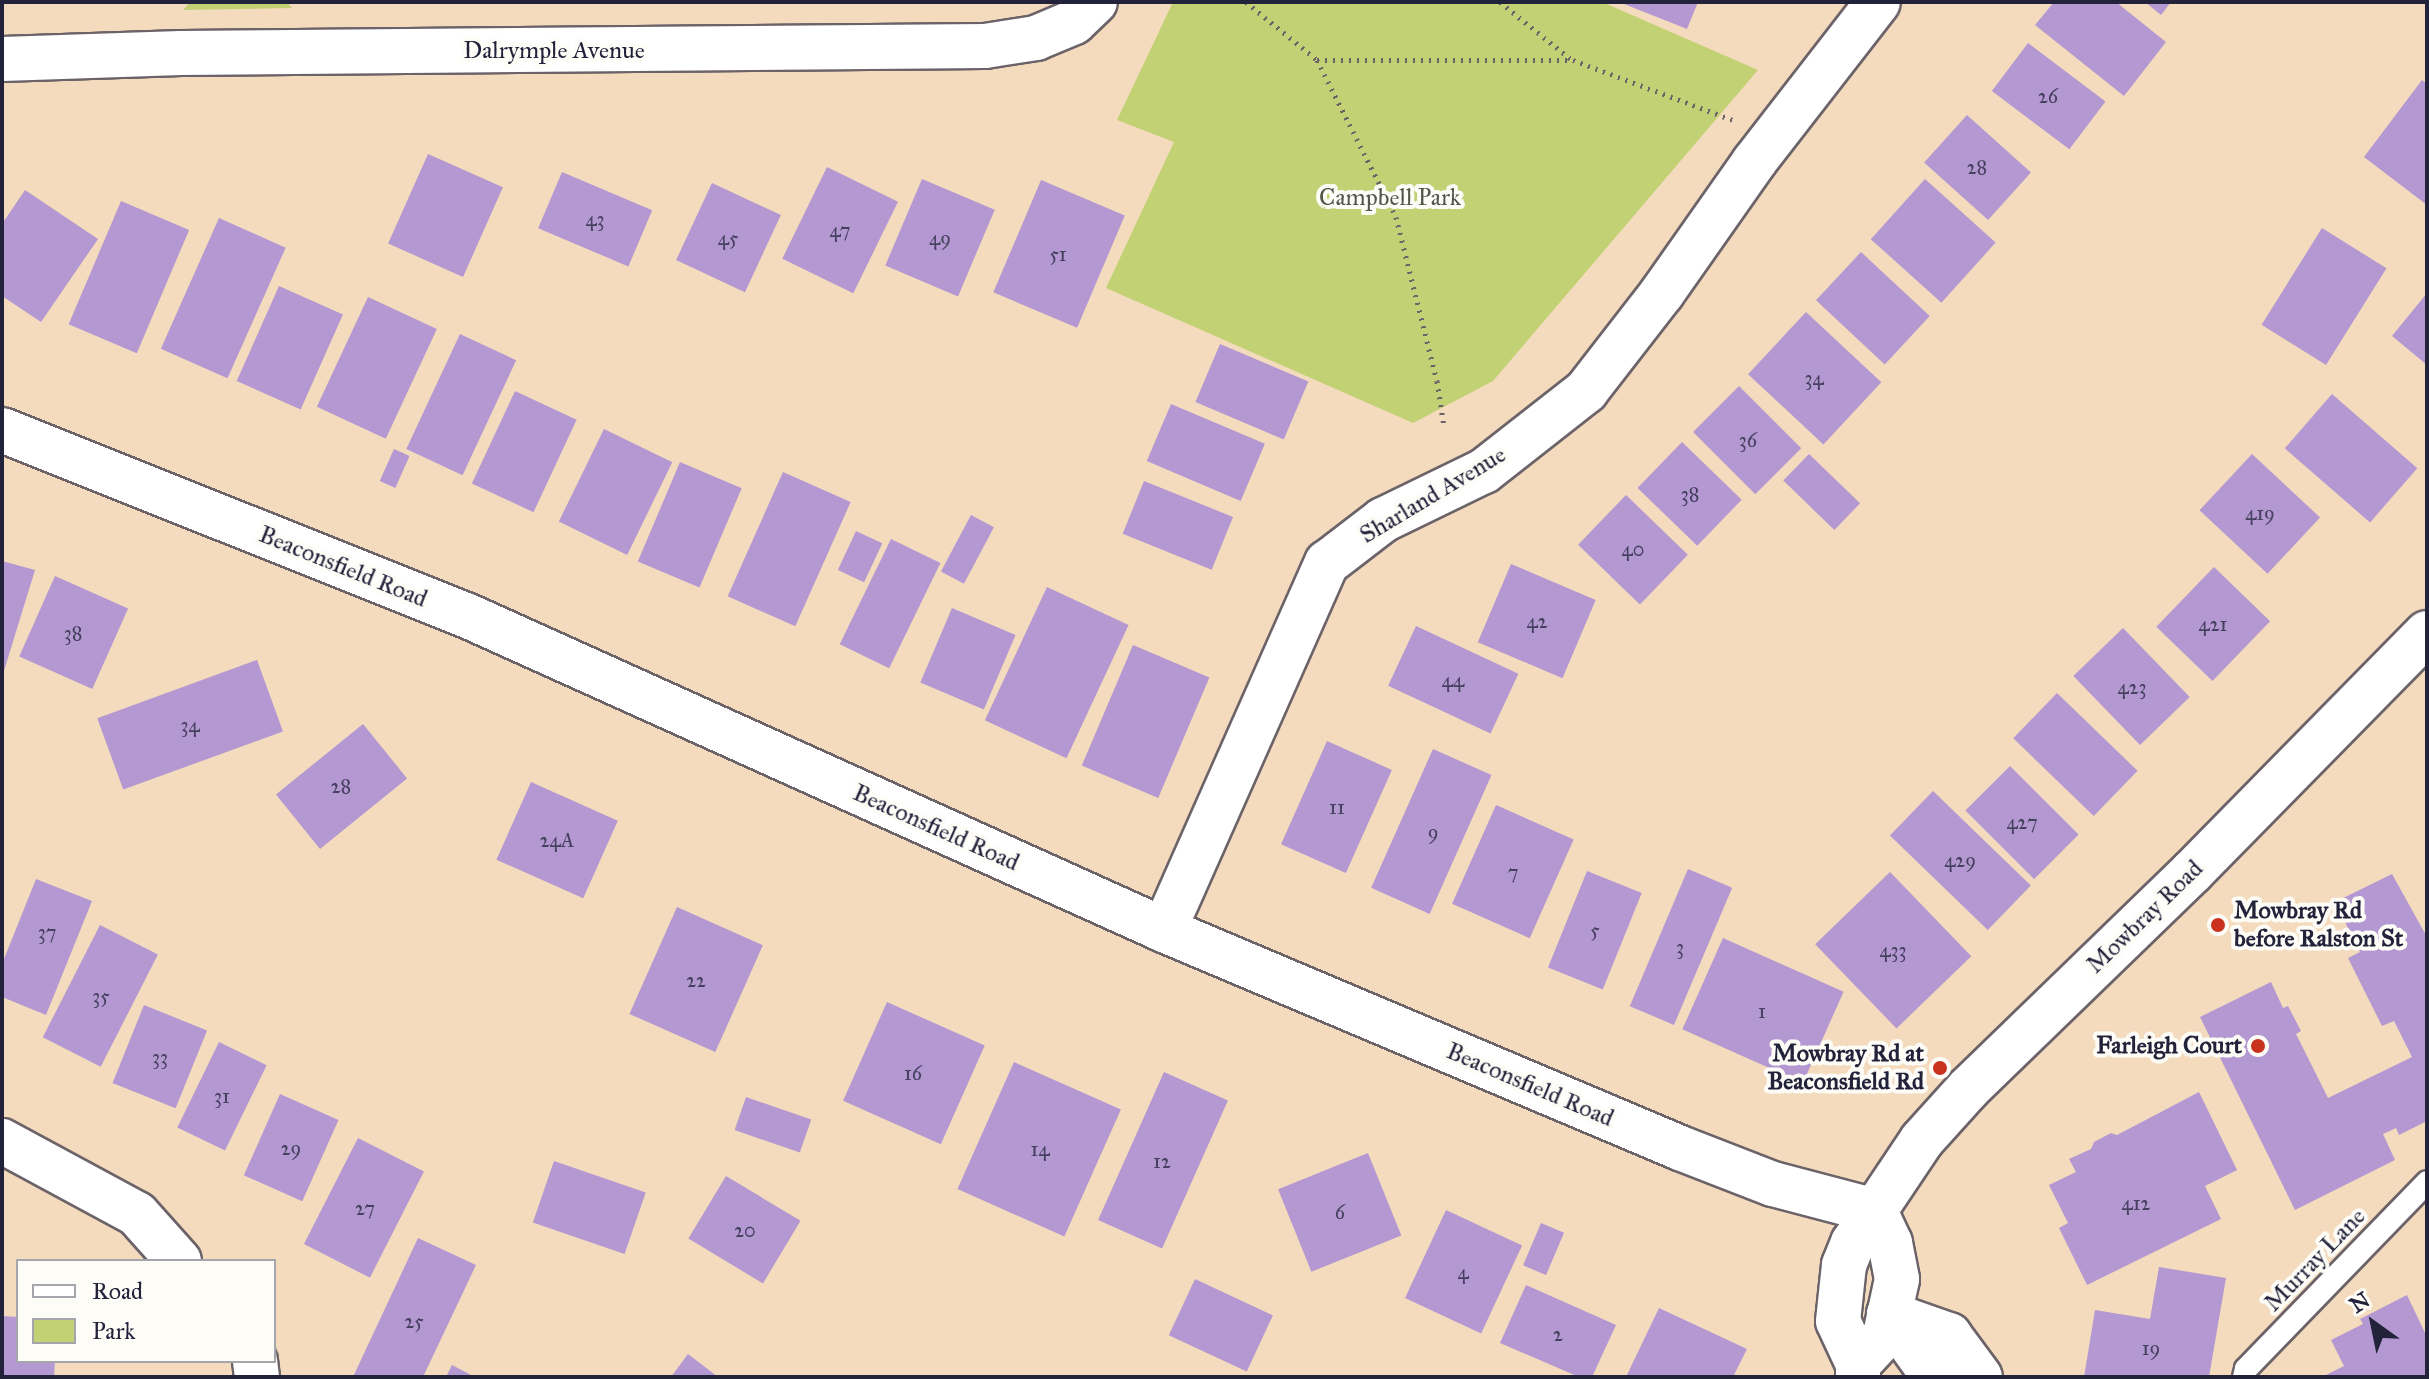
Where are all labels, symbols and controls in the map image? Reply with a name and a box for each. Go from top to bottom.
street label: Dalrymple Avenue [463,37,645,65]
house number: 26 [2038,84,2058,108]
house number: 28 [1967,155,1987,179]
park label: Campbell Park [1319,184,1461,212]
house number: 43 [585,207,605,231]
house number: 47 [830,218,850,242]
house number: 45 [718,226,738,250]
house number: 49 [929,226,951,250]
house number: 51 [1049,242,1067,266]
house number: 34 [1804,366,1824,390]
house number: 36 [1739,428,1757,452]
street label: Sharland Avenue [1355,440,1511,550]
house number: 38 [1681,482,1699,506]
house number: 419 [2245,501,2275,525]
street label: Beaconsfield Road [255,520,431,614]
house number: 40 [1622,537,1644,561]
house number: 42 [1526,609,1548,633]
house number: 421 [2199,612,2227,636]
house number: 38 [64,621,82,645]
house number: 44 [1442,668,1464,692]
house number: 423 [2117,675,2147,699]
house number: 34 [180,713,200,737]
house number: 28 [331,774,351,798]
street label: Beaconsfield Road [848,778,1024,878]
house number: 11 [1329,795,1345,819]
house number: 427 [2006,810,2038,834]
house number: 9 [1428,820,1438,844]
house number: 24A [540,828,574,852]
house number: 429 [1944,848,1976,872]
street label: Mowbray Road [2081,854,2209,980]
house number: 7 [1508,860,1518,884]
place label: Mowbray Rd before Ralston St [2234,897,2403,953]
marker: Mowbray Rd before Ralston St [2209,916,2227,934]
house number: 5 [1590,918,1600,942]
house number: 37 [38,920,56,944]
house number: 3 [1676,935,1684,959]
house number: 433 [1879,938,1907,962]
house number: 22 [686,968,706,992]
house number: 35 [92,984,110,1008]
house number: 1 [1758,999,1766,1023]
place label: Farleigh Court [2096,1032,2242,1060]
street label: Beaconsfield Road [1442,1037,1618,1133]
marker: Farleigh Court [2249,1037,2267,1055]
place label: Mowbray Rd at Beaconsfield Rd [1768,1040,1924,1096]
house number: 33 [152,1045,168,1069]
marker: Mowbray Rd at Beaconsfield Rd [1931,1059,1949,1077]
house number: 16 [904,1061,922,1085]
house number: 31 [214,1084,230,1108]
house number: 29 [281,1136,301,1160]
house number: 14 [1030,1137,1050,1161]
house number: 12 [1153,1149,1171,1173]
house number: 412 [2122,1191,2150,1215]
house number: 27 [355,1196,375,1220]
house number: 6 [1335,1200,1345,1224]
street label: Murray Lane [2259,1202,2371,1318]
house number: 20 [734,1218,756,1242]
legend [16,1259,276,1363]
house number: 4 [1457,1260,1469,1284]
text: Road [92,1276,143,1306]
north arrow [2333,1283,2413,1363]
text: N [2344,1286,2375,1319]
house number: 25 [404,1309,424,1333]
text: Park [92,1316,135,1346]
house number: 2 [1553,1322,1563,1346]
house number: 19 [2142,1336,2160,1360]

